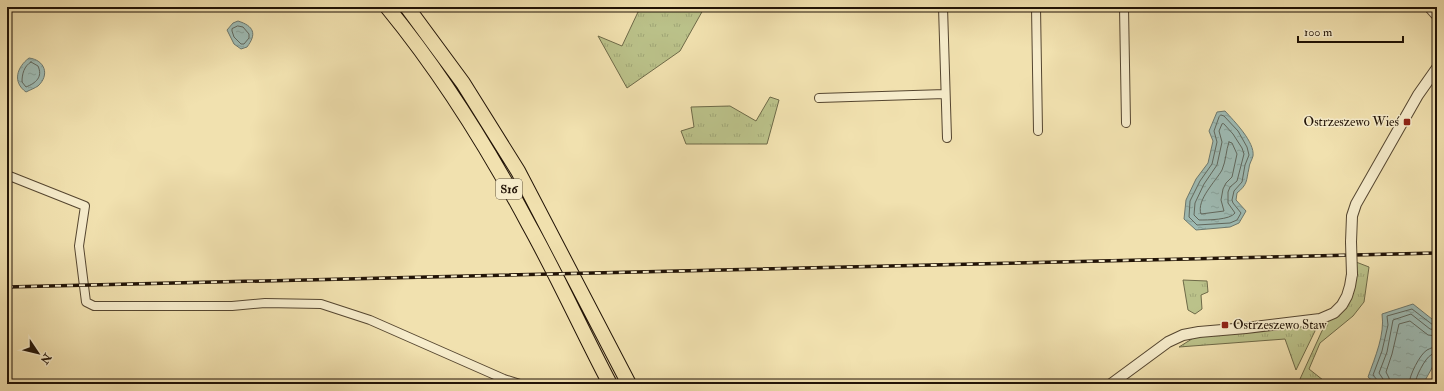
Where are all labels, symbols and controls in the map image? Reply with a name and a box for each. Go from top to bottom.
scale bar [1298,18,1403,44]
text: 100 m [1304,25,1333,40]
place label: Ostrzeszewo Wieś [1304,114,1400,130]
marker: Ostrzeszewo Wieś [1402,117,1412,127]
road number: S16 [496,179,522,199]
place label: Ostrzeszewo Staw [1233,317,1328,333]
marker: Ostrzeszewo Staw [1220,320,1230,330]
north arrow [18,333,58,373]
text: N [37,350,55,367]

